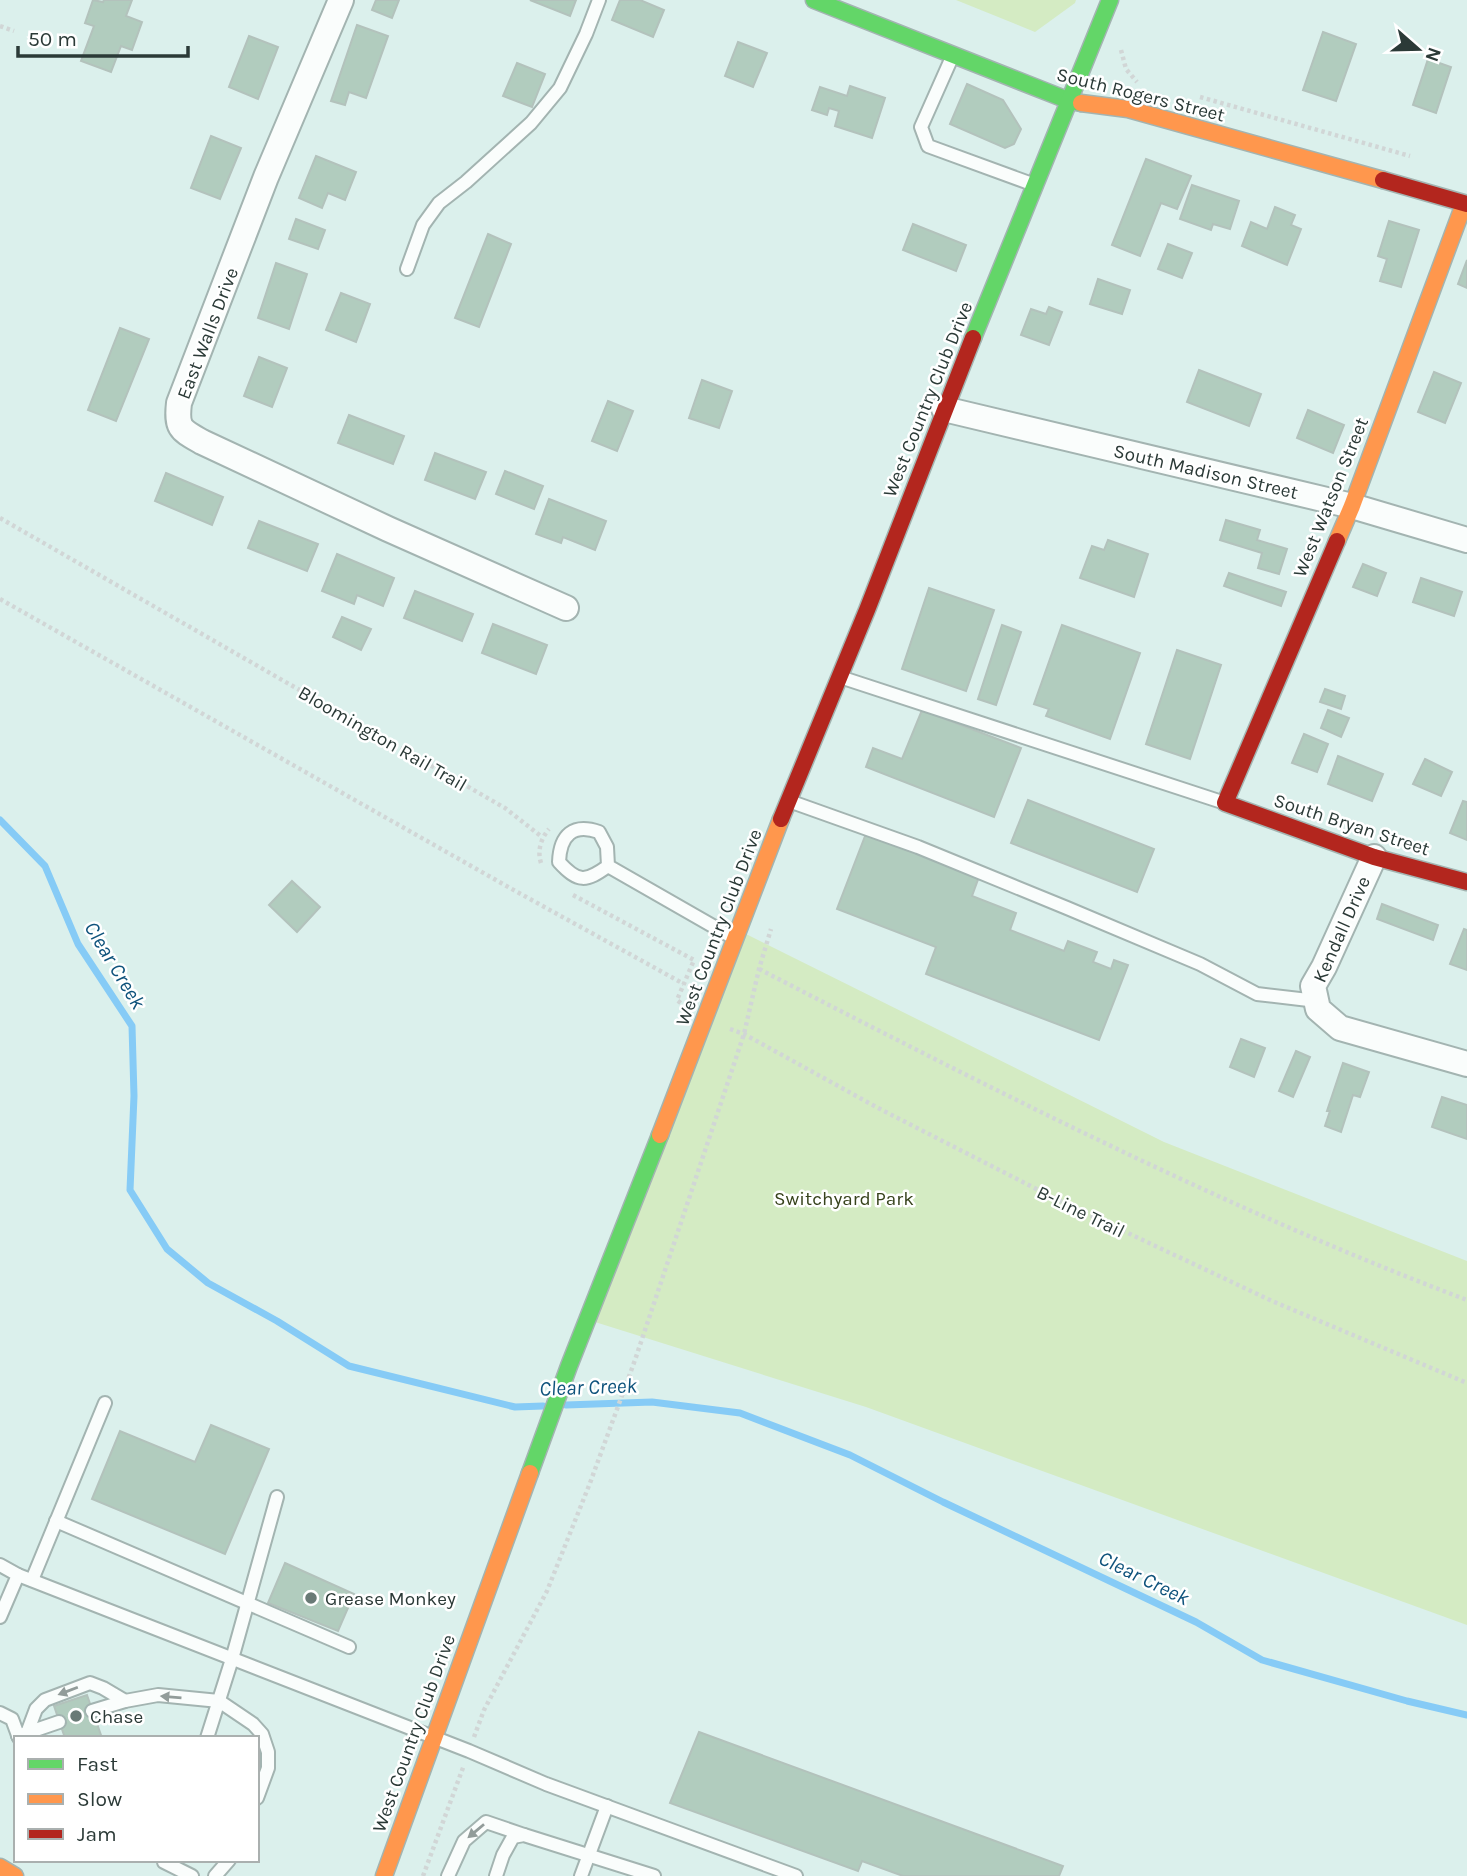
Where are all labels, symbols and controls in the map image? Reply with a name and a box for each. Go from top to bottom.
scale bar [18,14,187,58]
north arrow [1383,14,1453,84]
text: 50 m [28,27,77,51]
text: N [1420,44,1446,65]
street label: South Rogers Street [1054,63,1227,127]
street label: East Walls Drive [173,264,243,402]
street label: West Country Club Drive [879,298,977,500]
street label: West Watson Street [1289,414,1373,580]
street label: South Madison Street [1111,440,1300,504]
street label: Bloomington Rail Trail [294,682,471,796]
street label: South Bryan Street [1271,789,1432,861]
street label: West Country Club Drive [671,826,767,1029]
street label: Kendall Drive [1309,873,1375,986]
water label: Clear Creek [80,917,151,1013]
street label: B-Line Trail [1033,1181,1128,1243]
park label: Switchyard Park [774,1188,914,1210]
water label: Clear Creek [539,1373,638,1401]
water label: Clear Creek [1095,1546,1194,1610]
place label: Grease Monkey [325,1588,456,1610]
marker: Grease Monkey [303,1590,319,1606]
street label: West Country Club Drive [368,1631,460,1835]
one-way arrow [57,1686,78,1697]
one-way arrow [160,1691,182,1702]
place label: Chase [90,1706,143,1728]
marker: Chase [68,1708,84,1724]
legend [14,1736,259,1862]
text: Fast [77,1752,118,1776]
text: Slow [77,1787,122,1811]
text: Jam [77,1822,117,1846]
one-way arrow [467,1823,484,1838]

